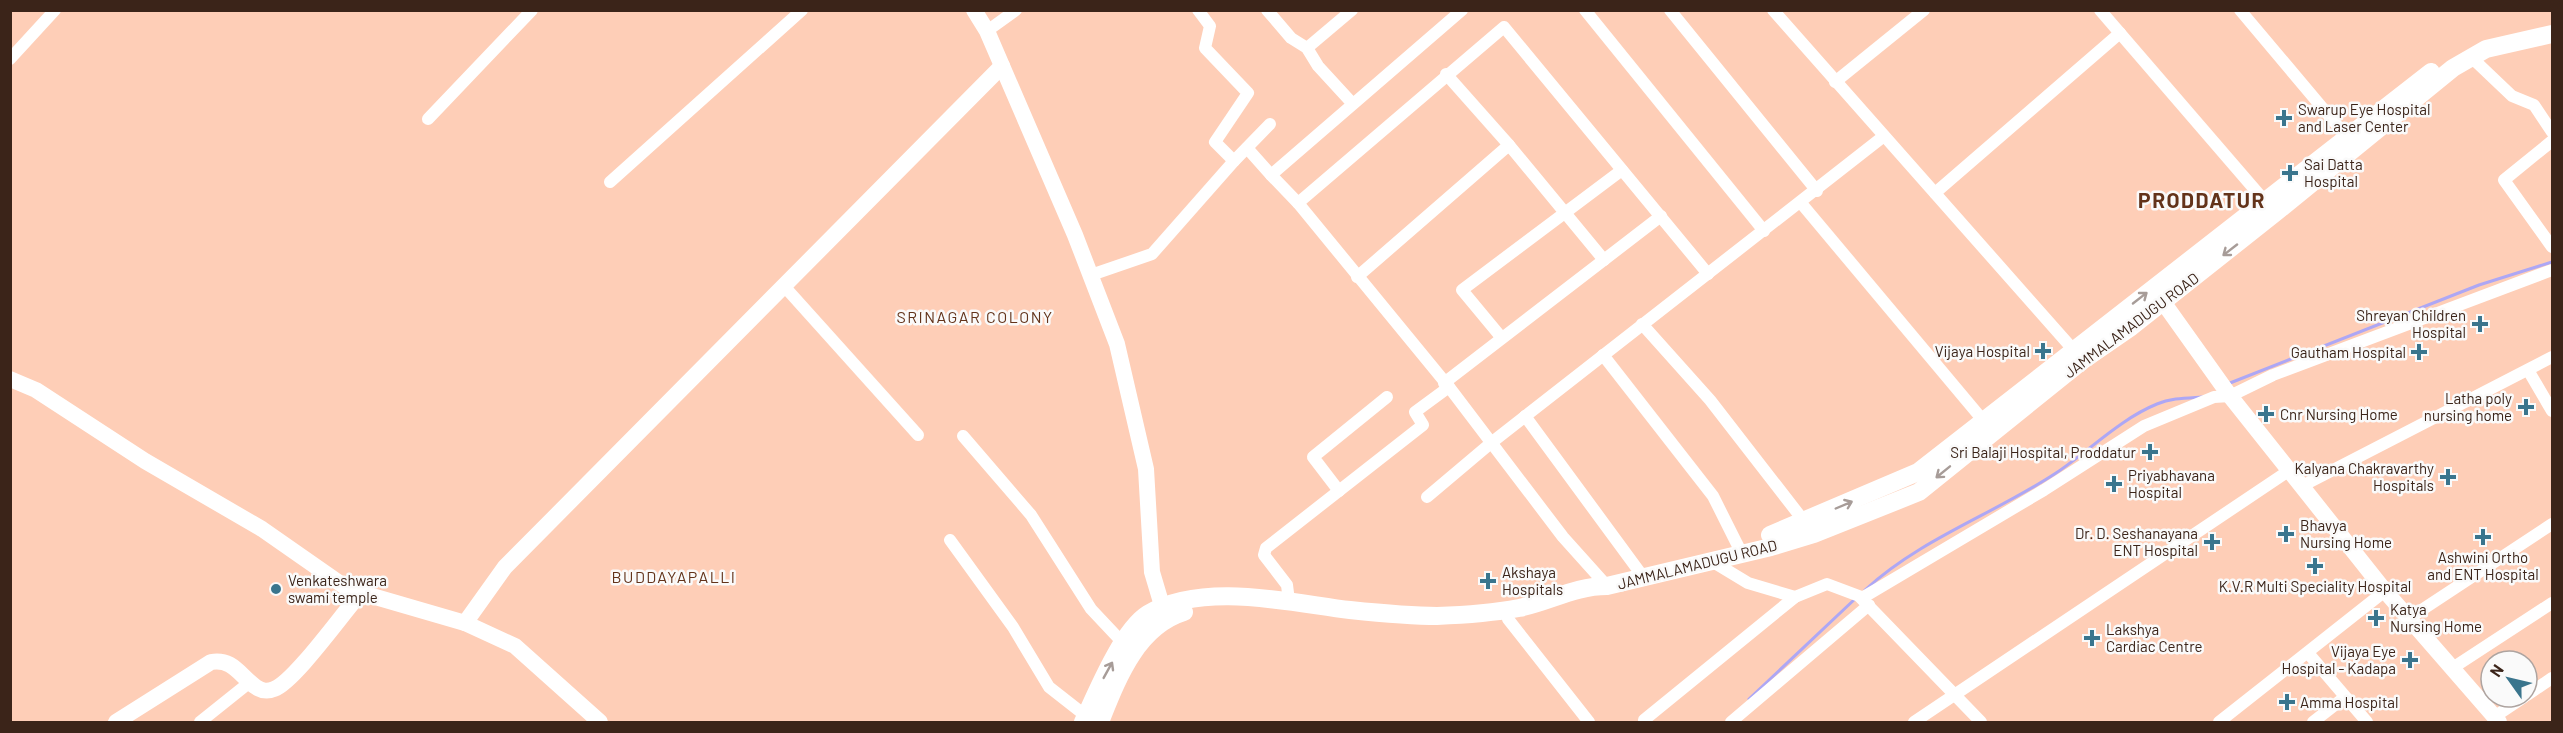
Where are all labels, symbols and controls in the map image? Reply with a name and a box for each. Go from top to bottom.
place label: Swarup Eye Hospital and Laser Center [2298,100,2430,135]
marker: Swarup Eye Hospital and Laser Center [2275,109,2293,127]
place label: Sai Datta Hospital [2304,155,2363,190]
marker: Sai Datta Hospital [2281,164,2299,182]
district label: PRODDATUR [2138,187,2266,212]
one-way arrow [2222,243,2238,256]
street label: JAMMALAMADUGU ROAD [2060,269,2202,381]
one-way arrow [2132,292,2148,305]
place label: Shreyan Children Hospital [2356,306,2466,341]
district label: SRINAGAR COLONY [896,307,1054,326]
marker: Shreyan Children Hospital [2471,315,2489,333]
place label: Vijaya Hospital [1935,342,2030,360]
marker: Vijaya Hospital [2034,342,2052,360]
place label: Gautham Hospital [2291,343,2406,361]
marker: Gautham Hospital [2410,343,2428,361]
place label: Latha poly nursing home [2424,389,2512,424]
marker: Latha poly nursing home [2517,398,2535,416]
marker: Cnr Nursing Home [2257,405,2275,423]
place label: Cnr Nursing Home [2280,405,2398,423]
place label: Sri Balaji Hospital, Proddatur [1950,443,2137,461]
marker: Sri Balaji Hospital, Proddatur [2141,443,2159,461]
place label: Kalyana Chakravarthy Hospitals [2295,459,2434,494]
one-way arrow [1935,466,1951,479]
place label: Priyabhavana Hospital [2128,466,2215,501]
marker: Kalyana Chakravarthy Hospitals [2439,468,2457,486]
marker: Priyabhavana Hospital [2105,475,2123,493]
one-way arrow [1835,499,1853,510]
place label: Bhavya Nursing Home [2300,516,2392,551]
place label: Dr. D. Seshanayana ENT Hospital [2075,524,2198,559]
marker: Bhavya Nursing Home [2277,525,2295,543]
marker: Ashwini Ortho and ENT Hospital [2474,528,2492,546]
marker: Dr. D. Seshanayana ENT Hospital [2203,533,2221,551]
street label: JAMMALAMADUGU ROAD [1615,535,1779,593]
place label: Ashwini Ortho and ENT Hospital [2427,548,2539,583]
marker: K.V.R Multi Speciality Hospital [2306,557,2324,575]
place label: Akshaya Hospitals [1502,563,1563,598]
district label: BUDDAYAPALLI [612,567,737,586]
place label: Venkateshwara swami temple [288,571,387,606]
marker: Akshaya Hospitals [1479,572,1497,590]
place label: K.V.R Multi Speciality Hospital [2219,577,2411,595]
marker: Venkateshwara swami temple [269,582,283,596]
place label: Katya Nursing Home [2390,600,2482,635]
marker: Katya Nursing Home [2367,609,2385,627]
place label: Lakshya Cardiac Centre [2106,620,2203,655]
marker: Lakshya Cardiac Centre [2083,629,2101,647]
place label: Vijaya Eye Hospital - Kadapa [2282,642,2396,677]
north arrow [2479,649,2539,709]
marker: Vijaya Eye Hospital - Kadapa [2401,651,2419,669]
text: N [2485,661,2507,680]
one-way arrow [1102,662,1114,679]
marker: Amma Hospital [2278,693,2296,711]
place label: Amma Hospital [2300,693,2398,711]

